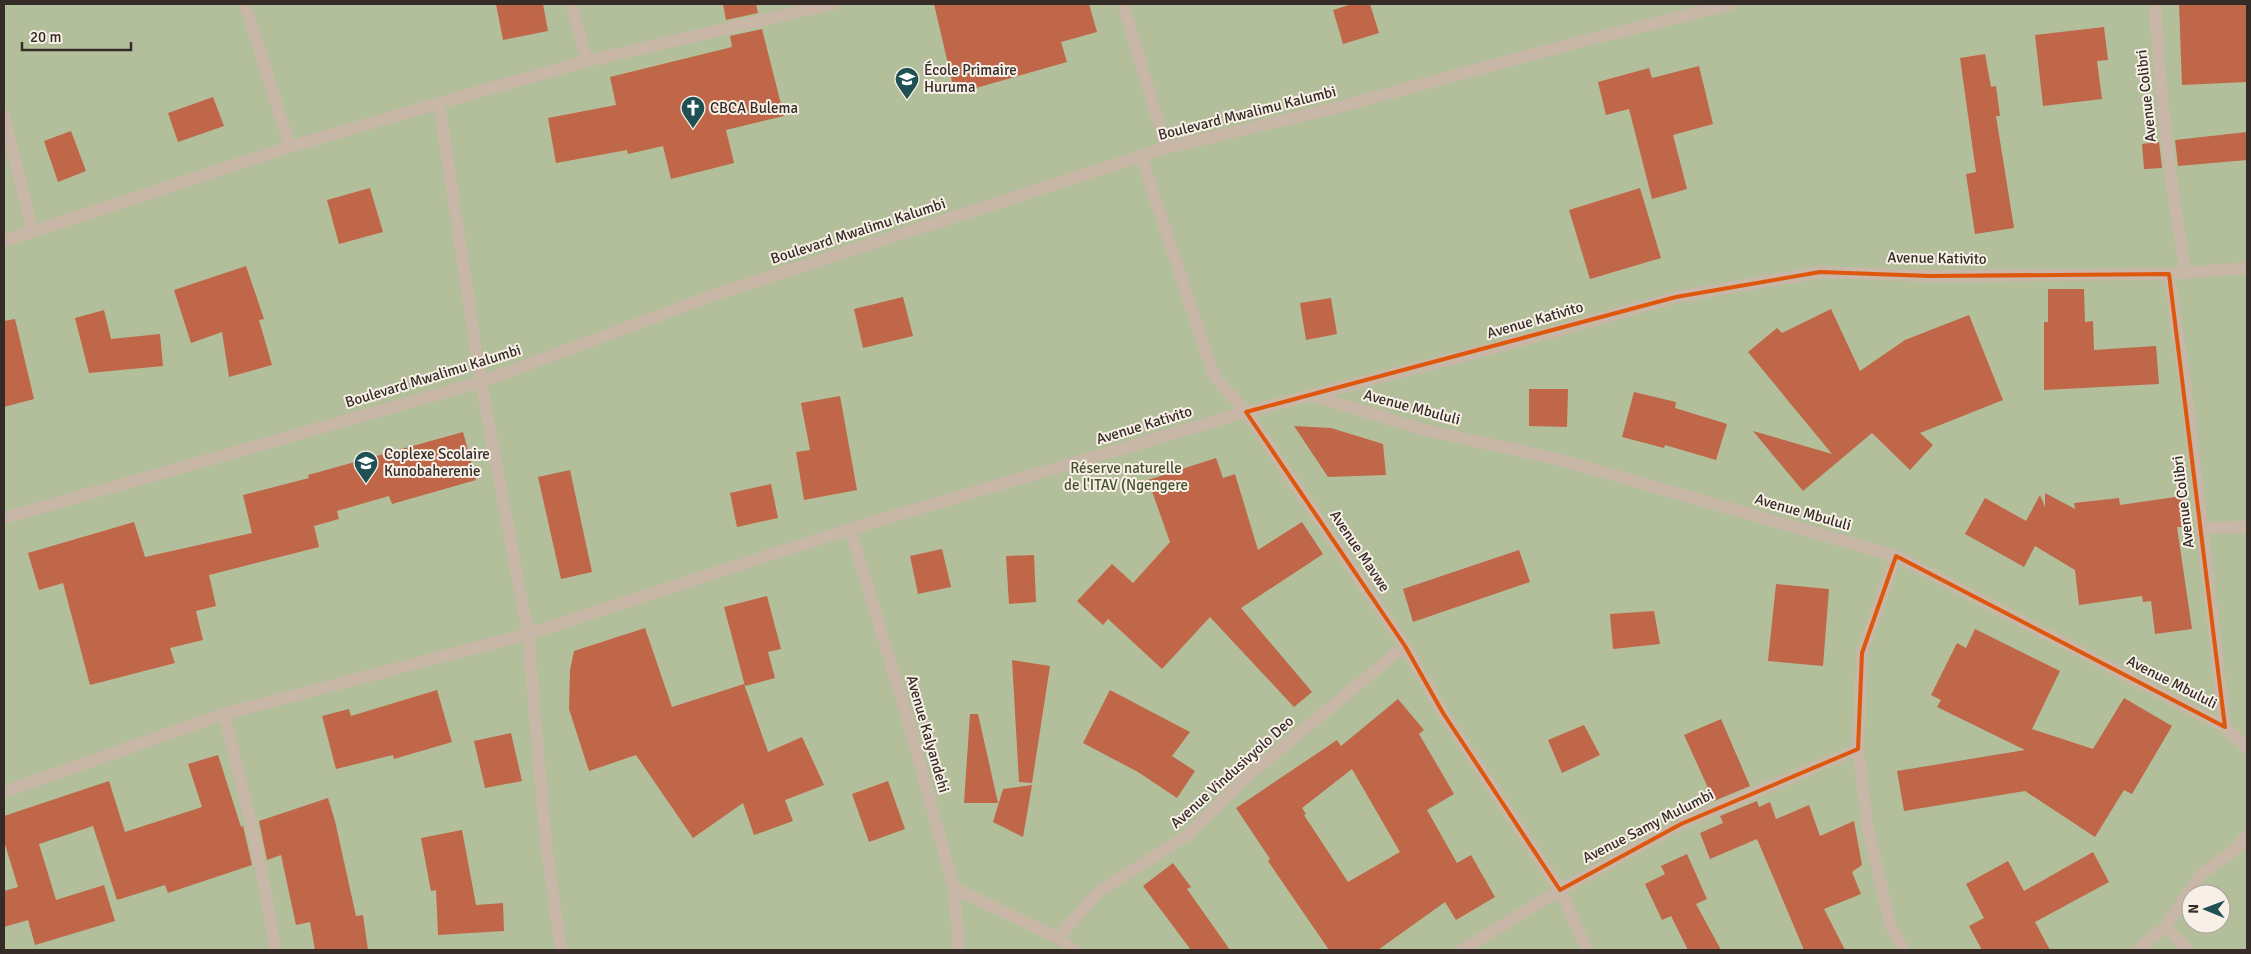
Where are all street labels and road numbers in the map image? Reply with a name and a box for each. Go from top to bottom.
street label: Avenue Colibri [2132,49,2160,143]
street label: Boulevard Mwalimu Kalumbi [1156,82,1338,144]
street label: Boulevard Mwalimu Kalumbi [768,194,948,268]
street label: Avenue Kativito [1887,248,1987,268]
street label: Avenue Kativito [1485,298,1585,342]
street label: Boulevard Mwalimu Kalumbi [343,341,523,411]
street label: Avenue Mbululi [1362,385,1462,429]
street label: Avenue Kativito [1094,402,1194,448]
street label: Avenue Colibri [2168,455,2198,549]
street label: Avenue Mbululi [1753,490,1853,534]
street label: Avenue Mavwe [1326,507,1394,595]
street label: Avenue Mbululi [2124,651,2220,713]
street label: Avenue Kalyandehi [903,673,953,795]
street label: Avenue Vindusivyolo Deo [1167,712,1297,832]
street label: Avenue Samy Mulumbi [1579,785,1717,867]

